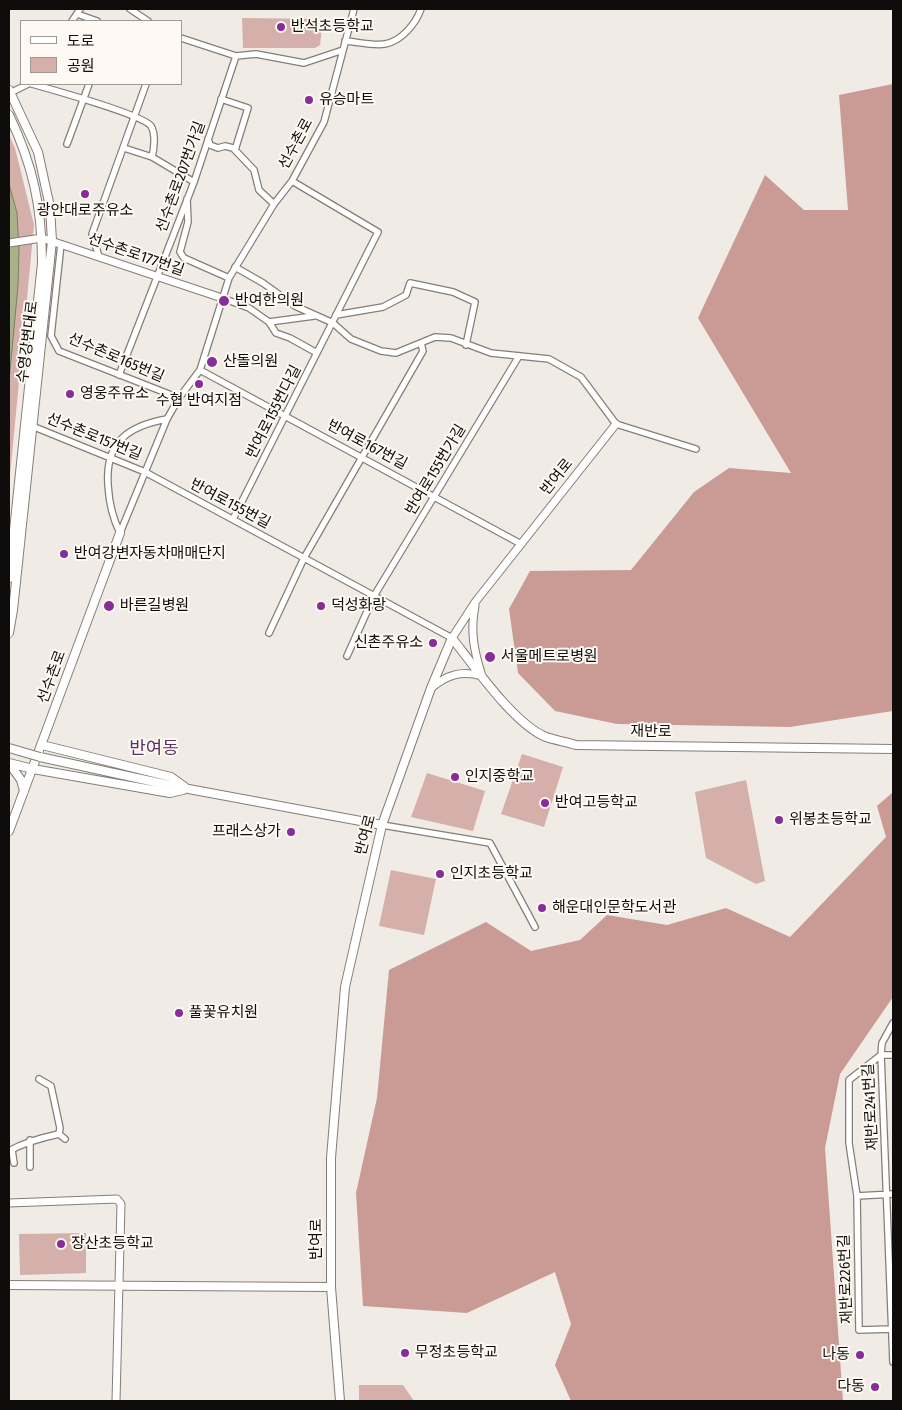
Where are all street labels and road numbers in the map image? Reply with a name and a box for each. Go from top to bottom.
street label: 선수촌로 [275,115,317,173]
street label: 선수촌로207번가길 [153,119,209,235]
street label: 선수촌로177번길 [85,230,187,280]
street label: 수영강변대로 [14,300,42,384]
street label: 선수촌로165번길 [65,330,167,386]
street label: 반여로155번다길 [243,362,305,462]
street label: 선수촌로157번길 [44,410,144,464]
street label: 반여로167번길 [324,416,410,474]
street label: 반여로155번가길 [402,422,470,518]
street label: 반여로 [537,455,577,499]
street label: 반여로155번길 [187,475,273,533]
street label: 선수촌로 [34,648,70,706]
street label: 재반로 [630,723,672,741]
street label: 반여로 [352,813,380,857]
street label: 재반로241번길 [860,1063,882,1151]
street label: 반여로 [308,1218,326,1260]
street label: 재반로226번길 [835,1234,857,1324]

